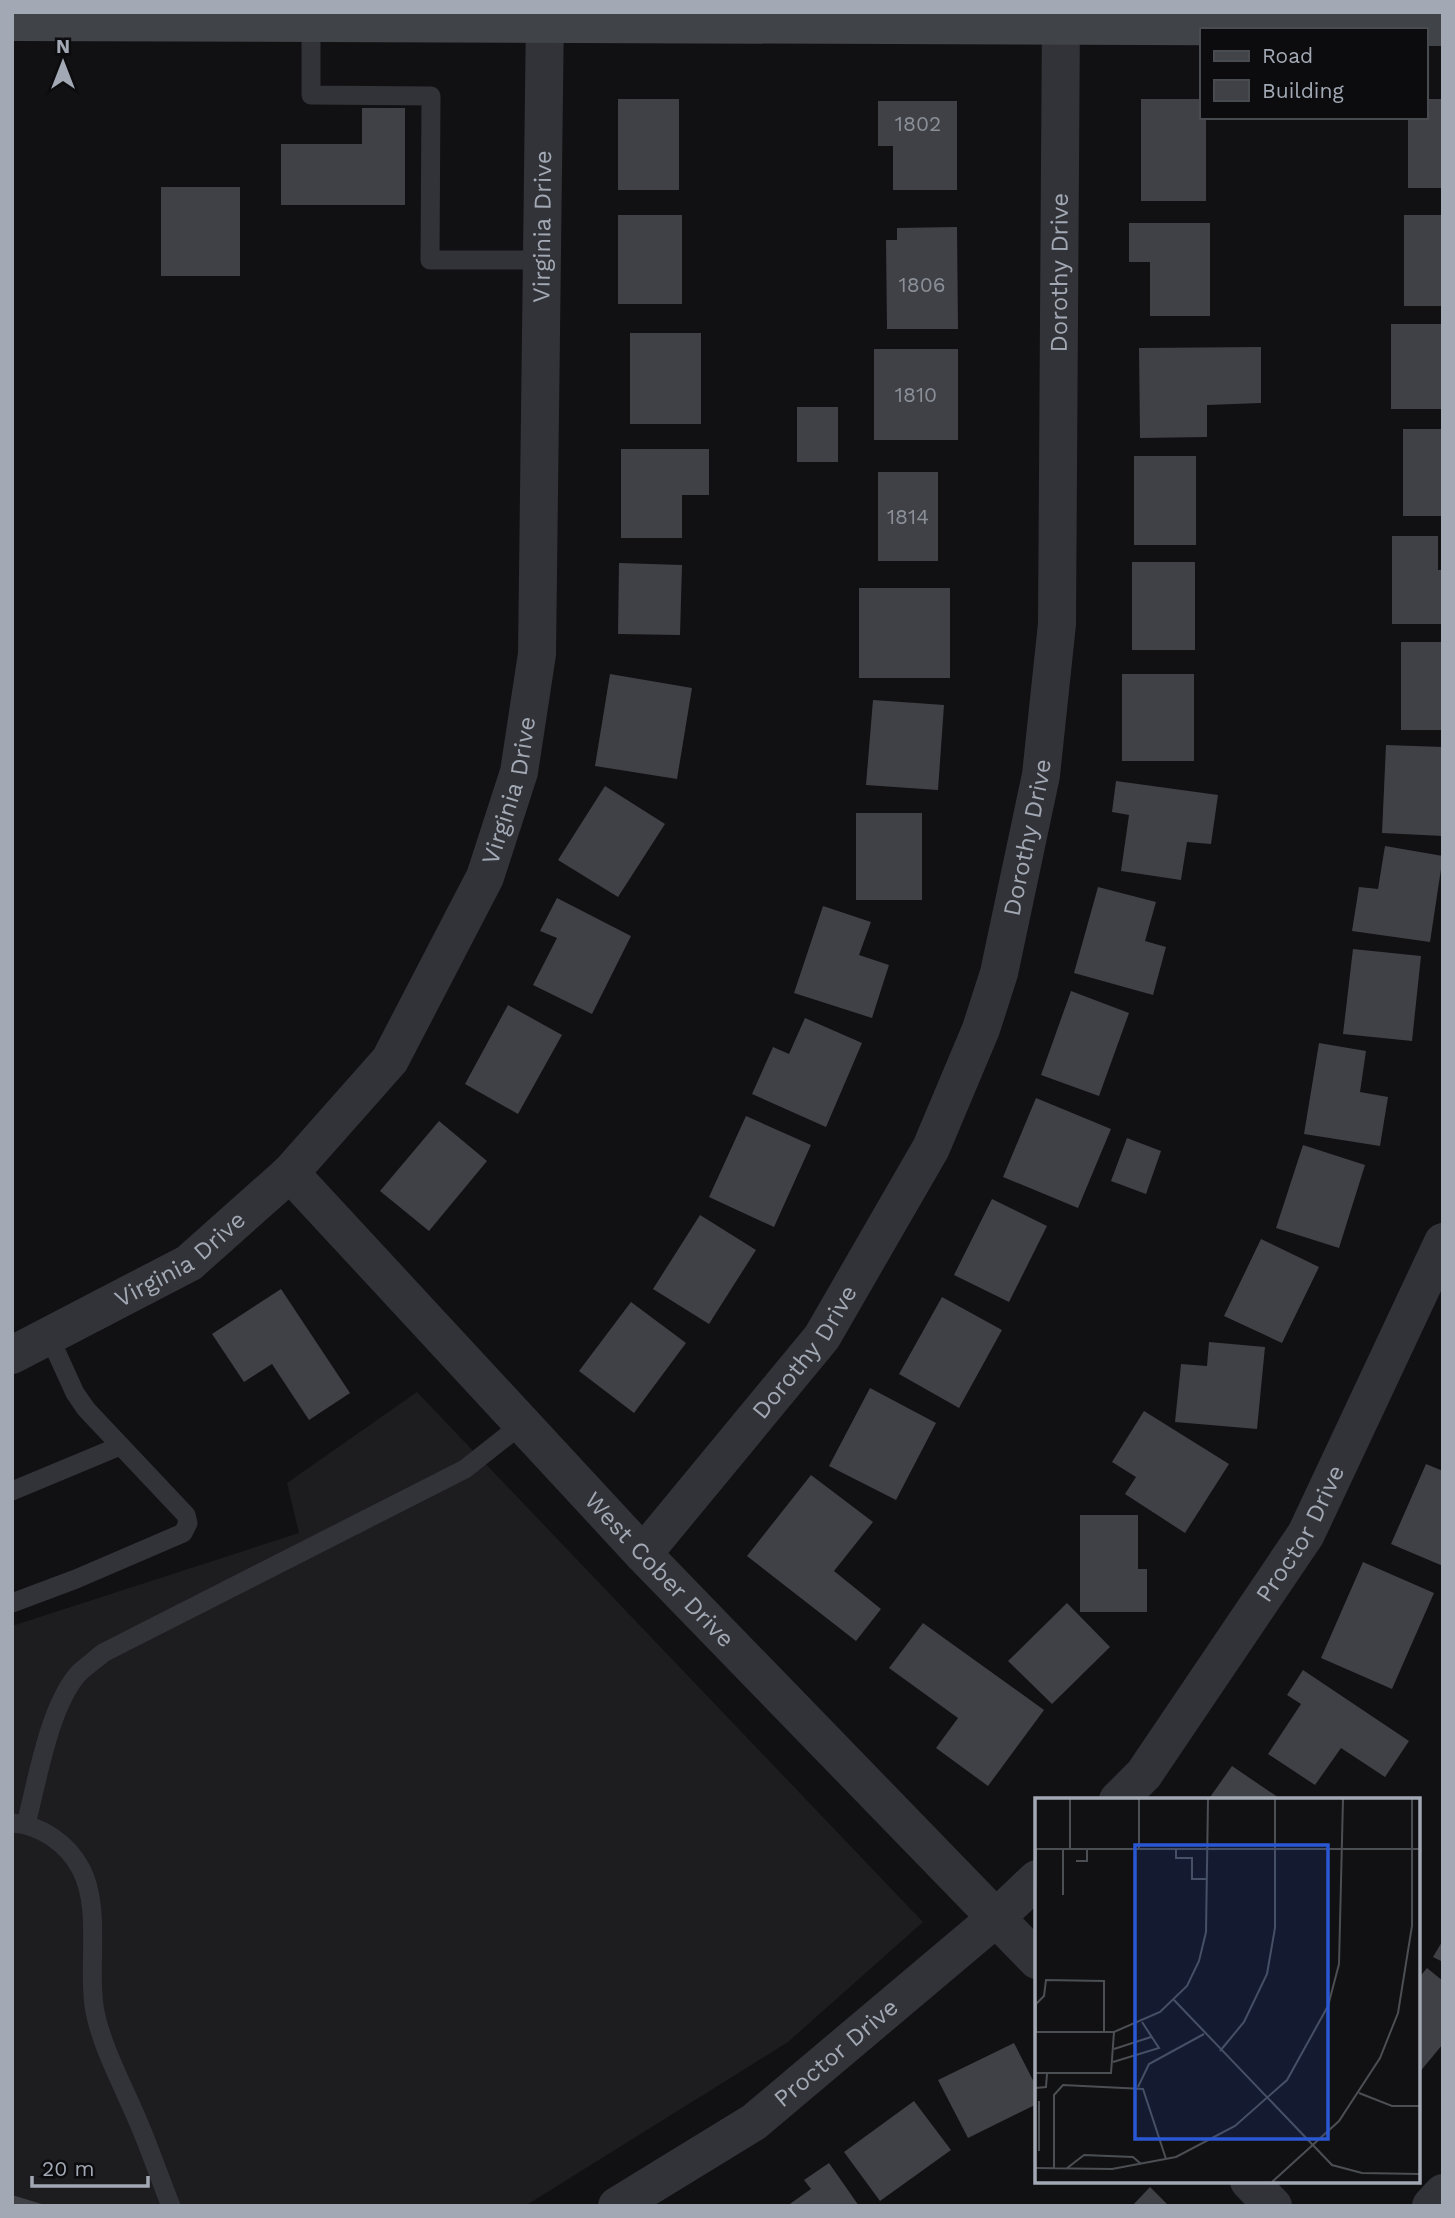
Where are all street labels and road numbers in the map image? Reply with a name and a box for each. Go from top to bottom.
street label: Virginia Drive [527,150,557,303]
street label: Dorothy Drive [1045,193,1074,353]
street label: Virginia Drive [476,714,541,868]
street label: Dorothy Drive [998,758,1057,918]
street label: Virginia Drive [110,1205,251,1313]
street label: Dorothy Drive [746,1280,863,1425]
street label: Proctor Drive [1250,1461,1350,1607]
street label: West Cober Drive [579,1486,740,1653]
street label: Proctor Drive [768,1993,904,2113]

